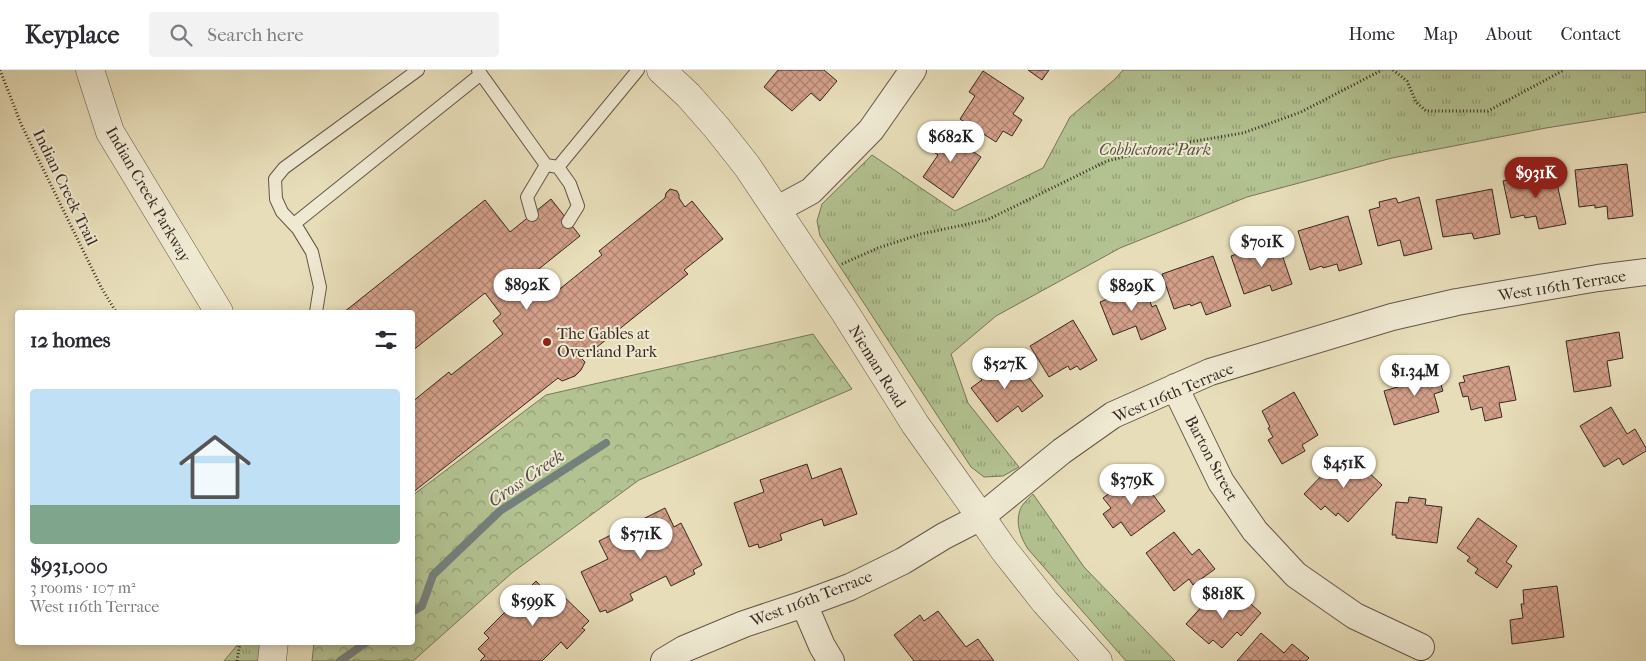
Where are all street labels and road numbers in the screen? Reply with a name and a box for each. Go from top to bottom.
street label: Indian Creek Parkway [102,123,195,266]
street label: Indian Creek Trail [29,126,102,249]
street label: West 116th Terrace [1496,266,1627,305]
street label: Nieman Road [845,322,911,411]
street label: West 116th Terrace [1109,358,1236,427]
street label: Barton Street [1181,413,1242,504]
street label: West 116th Terrace [747,566,875,631]

